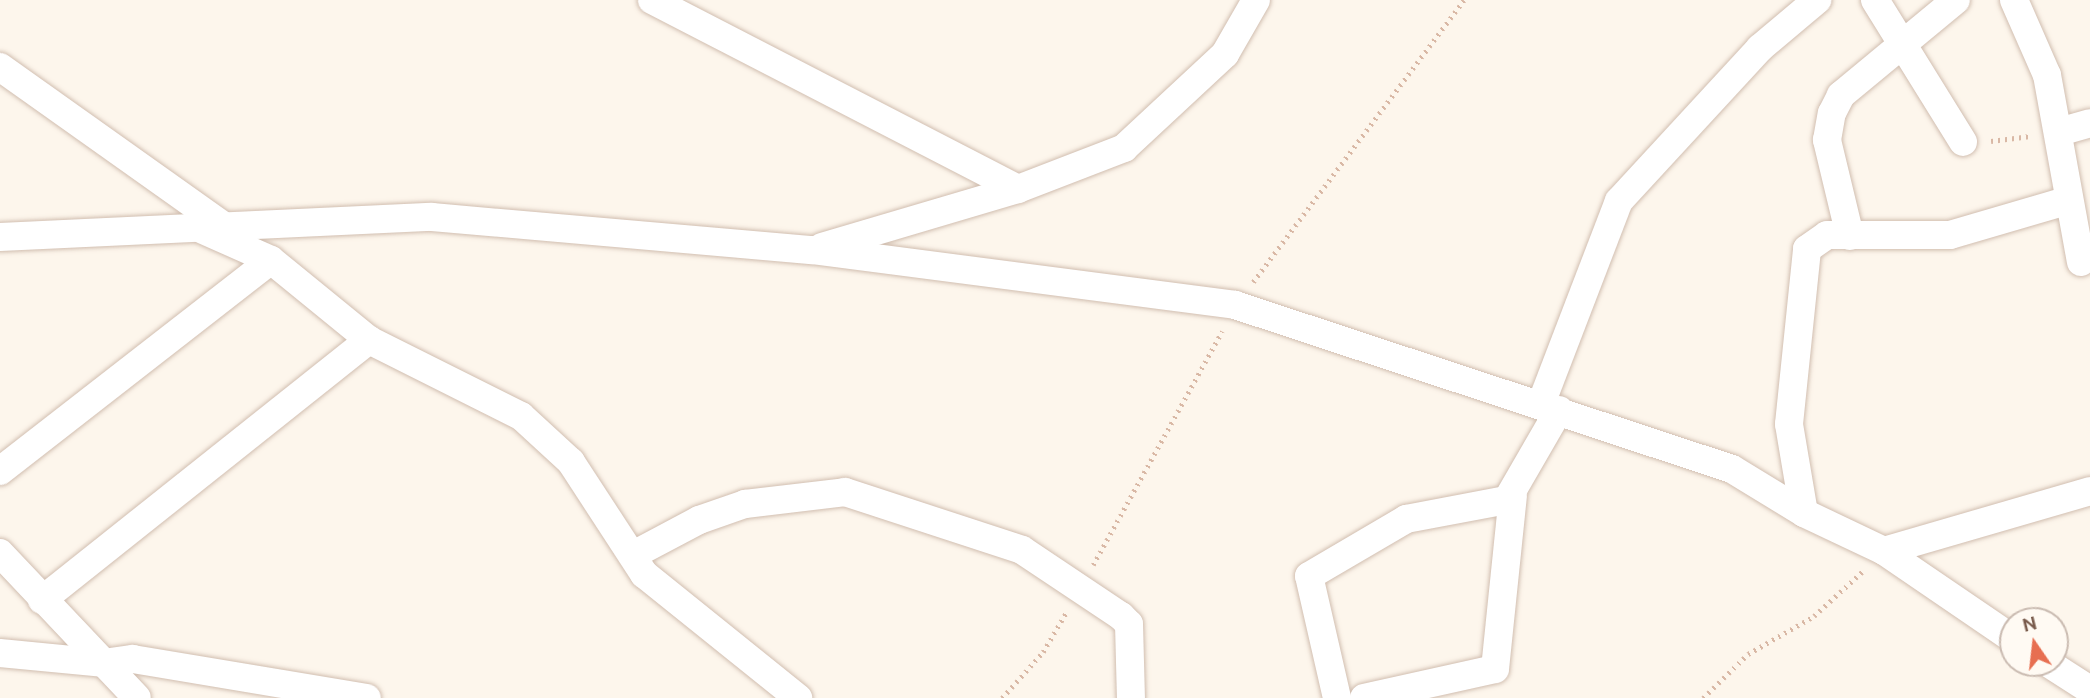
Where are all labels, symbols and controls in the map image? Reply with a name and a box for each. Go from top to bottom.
north arrow [1999,607,2069,677]
text: N [2020,611,2039,636]

